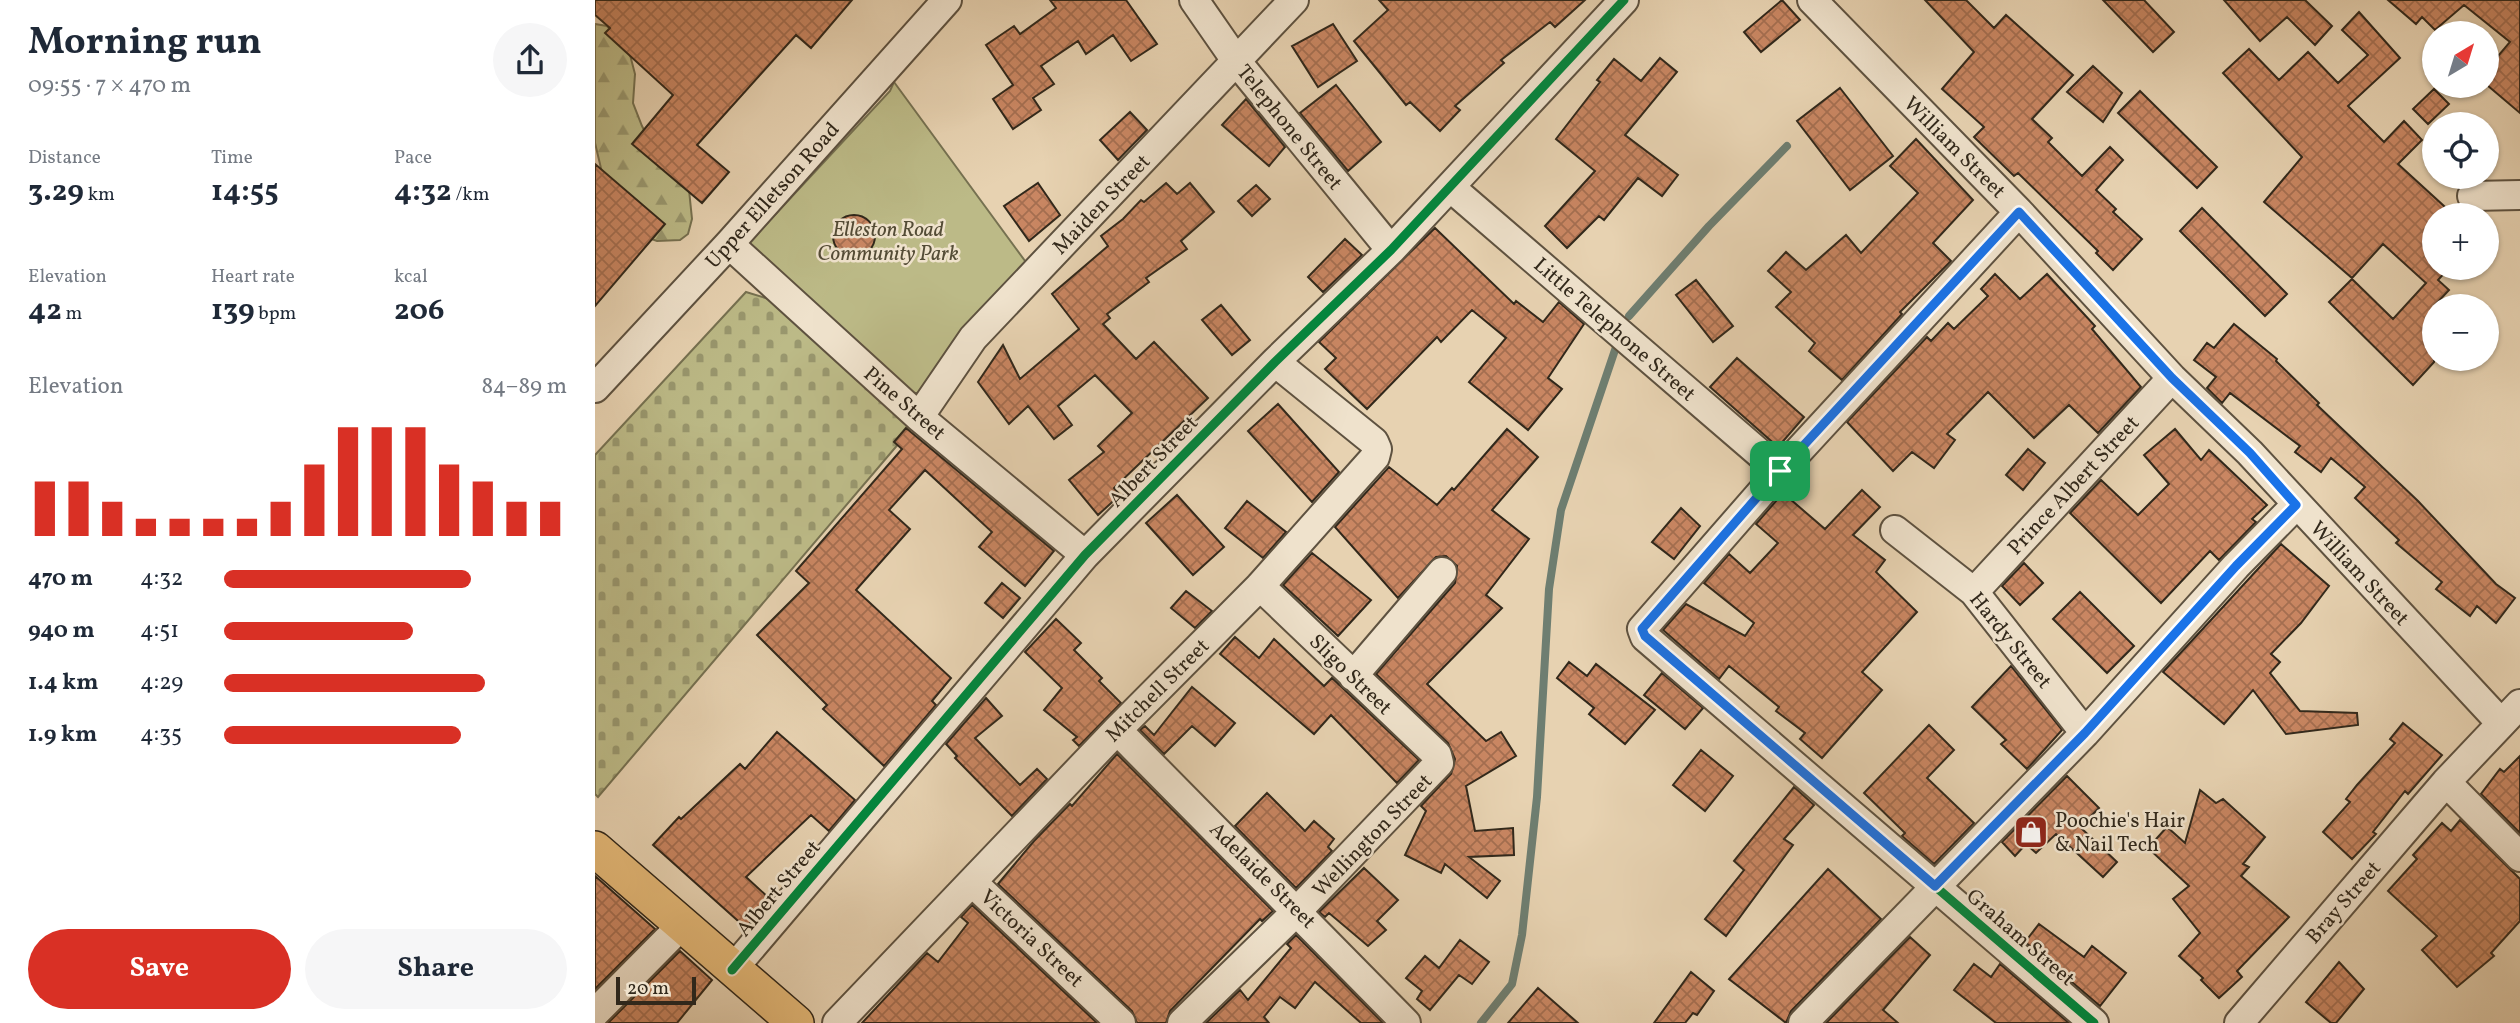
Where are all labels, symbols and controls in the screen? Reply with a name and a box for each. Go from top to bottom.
text: Morning run [28,17,262,70]
north arrow [2422,21,2499,98]
map controls [2422,21,2499,371]
button: share [493,23,567,97]
street label: Telephone Street [1229,59,1349,197]
text: 09:55 · 7 × 470 m [28,70,191,102]
street label: William Street [1896,90,2012,206]
button: locate [2422,112,2499,189]
street label: Upper Elletson Road [699,116,847,276]
text: Distance [28,145,101,171]
text: Time [211,145,253,171]
text: Pace [394,145,432,171]
street label: Maiden Street [1047,148,1158,262]
text: 3.29 [28,171,84,213]
text: 14:55 [211,171,279,213]
text: 4:32 [394,171,452,213]
text: km [84,182,115,208]
text: /km [452,182,490,208]
button: + [2422,203,2499,280]
park label: Elleston Road Community Park [817,216,959,269]
street label: Little Telephone Street [1527,251,1702,409]
text: Elevation [28,264,107,290]
text: Heart rate [211,264,295,290]
text: kcal [394,264,428,290]
text: 42 [28,290,62,332]
text: 139 [211,290,254,332]
text: 206 [394,290,445,332]
button: − [2422,294,2499,371]
text: m [62,301,82,327]
text: bpm [254,301,296,327]
street label: Pine Street [857,360,951,448]
text: Elevation [28,371,124,403]
text: 84–89 m [482,371,567,403]
street label: Albert Street [1103,410,1205,515]
street label: Prince Albert Street [2002,410,2147,562]
pin [1750,441,1810,501]
icon: arrive [1761,452,1799,490]
street label: William Street [2303,515,2415,633]
text: 470 m [28,563,93,595]
text: 4:32 [140,563,183,595]
street label: Hardy Street [1962,586,2058,695]
text: 940 m [28,615,95,647]
text: 4:51 [140,615,179,647]
street label: Sligo Street [1302,628,1398,722]
street label: Mitchell Street [1100,633,1216,749]
text: 1.4 km [28,667,99,699]
text: 4:29 [140,667,183,699]
text: 1.9 km [28,719,97,751]
text: 4:35 [140,719,182,751]
street label: Wellington Street [1307,768,1440,904]
place label: Poochie's Hair & Nail Tech [2055,807,2185,860]
shop icon: Poochie's Hair & Nail Tech [2012,813,2050,851]
street label: Adelaide Street [1202,816,1322,936]
street label: Albert Street [730,834,828,943]
street label: Bray Street [2300,855,2388,951]
street label: Victoria Street [973,883,1089,995]
street label: Graham Street [1959,883,2081,993]
button: Save [28,929,291,1009]
button: Share [305,929,567,1009]
scale bar [616,974,697,1006]
text: 20 m [627,976,669,1002]

